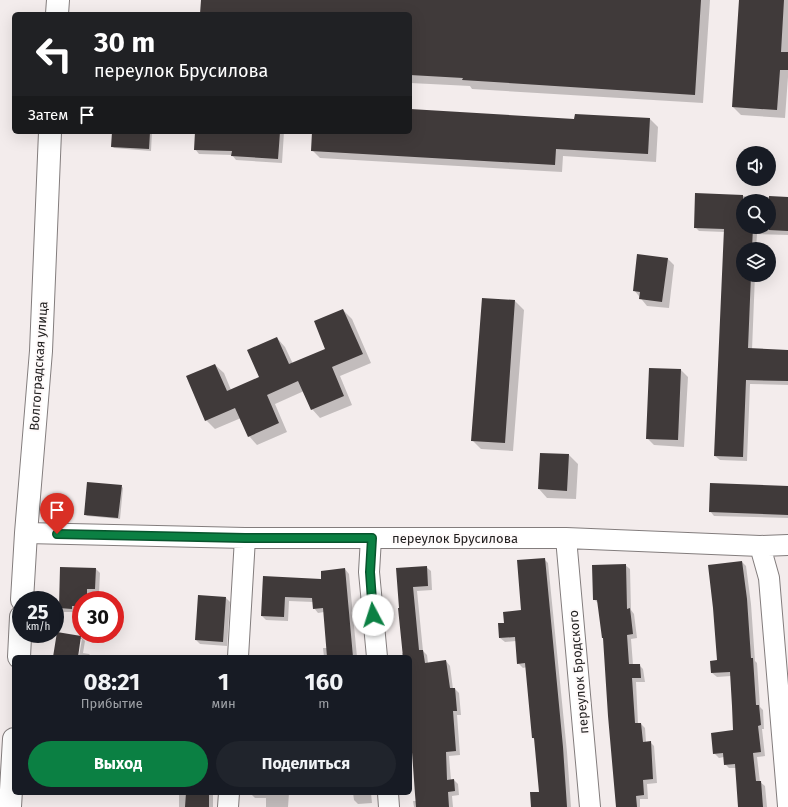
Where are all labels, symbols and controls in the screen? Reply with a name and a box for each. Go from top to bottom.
text: 30 m [94,26,155,59]
icon: left [28,28,80,80]
text: переулок Брусилова [94,60,268,82]
icon: arrive [76,104,98,126]
text: Затем [28,106,68,124]
map controls [736,146,776,282]
button: sound [736,146,776,186]
button: search [736,194,776,234]
button: layers [736,242,776,282]
street label: Волгоградская улица [26,301,51,431]
pin [40,493,74,534]
icon: arrive [46,499,68,521]
street label: переулок Брусилова [392,531,518,546]
speed limit sign: 30 [72,591,124,643]
position arrow [352,594,394,636]
text: 25 [27,600,49,624]
street label: переулок Бродского [566,609,591,735]
text: km/h [26,621,50,633]
text: 08:21 [83,668,140,696]
text: 1 [218,668,229,696]
text: 160 [305,668,343,696]
text: Прибытие [81,696,143,711]
text: мин [212,696,236,711]
text: m [318,696,329,711]
button: Выход [28,741,208,787]
button: Поделиться [216,741,396,787]

